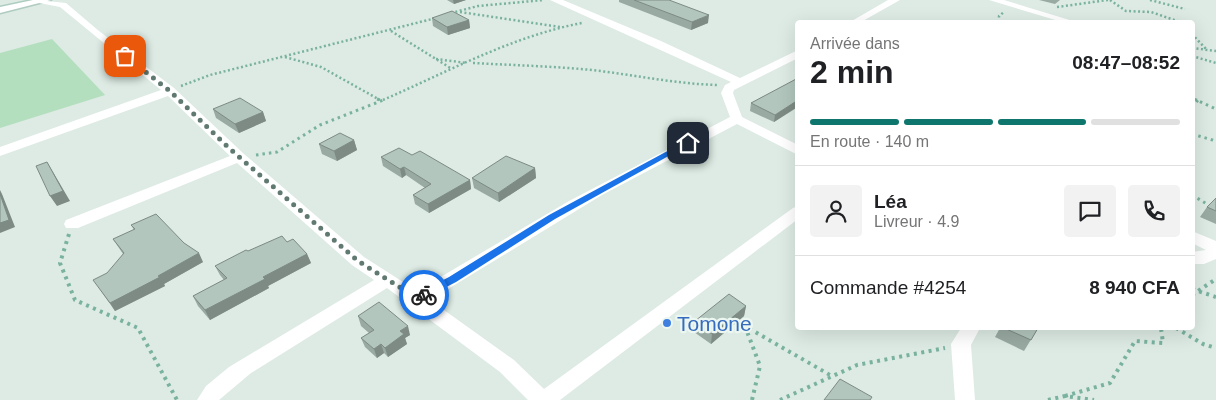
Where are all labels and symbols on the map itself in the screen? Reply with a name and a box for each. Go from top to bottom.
pin [104,35,146,77]
pin [667,122,709,164]
courier [399,270,449,320]
place label: Tomone [677,312,752,335]
marker: Tomone [661,317,673,329]

